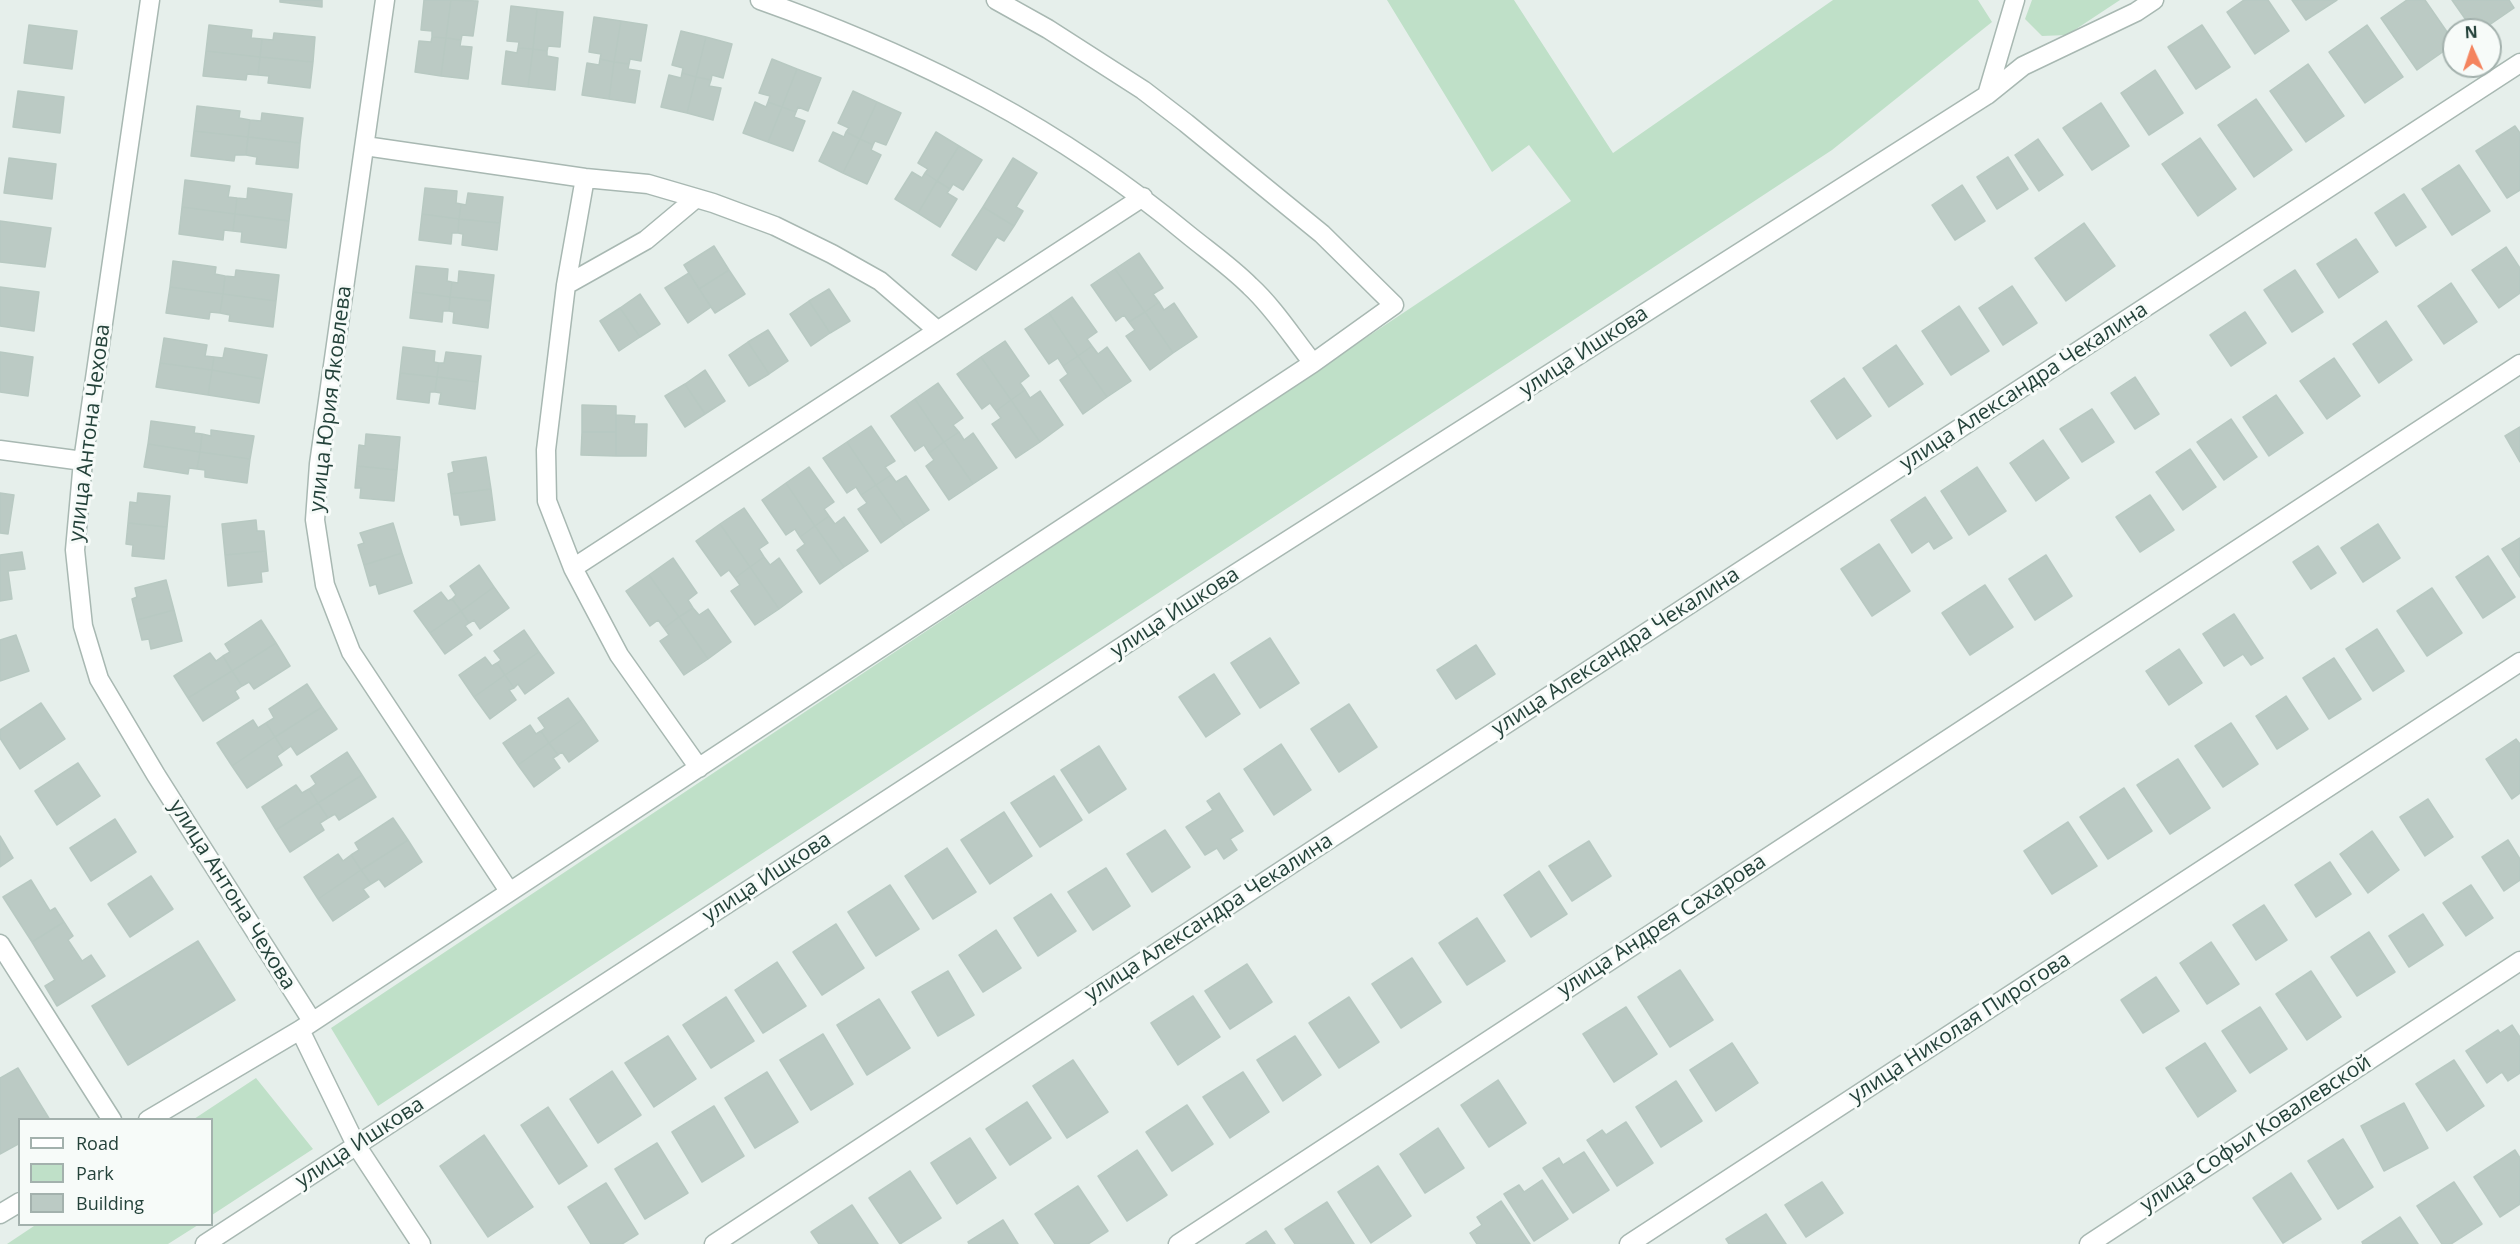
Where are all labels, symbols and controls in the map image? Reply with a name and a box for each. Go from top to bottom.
north arrow [2442,18,2502,78]
text: N [2464,21,2478,43]
street label: улица Юрия Яковлева [305,284,357,514]
street label: улица Александра Чекалина [1895,297,2153,477]
street label: улица Ишкова [1515,301,1653,403]
street label: улица Антона Чехова [64,323,116,543]
street label: улица Ишкова [1106,562,1244,664]
street label: улица Александра Чекалина [1487,562,1745,742]
street label: улица Антона Чехова [163,795,301,995]
street label: улица Ишкова [698,827,836,929]
street label: улица Александра Чекалина [1080,828,1338,1008]
street label: улица Андрея Сахарова [1553,849,1771,1003]
street label: улица Николая Пирогова [1845,947,2075,1109]
street label: улица Софьи Ковалевской [2136,1050,2376,1218]
street label: улица Ишкова [291,1092,429,1194]
legend [18,1118,213,1226]
text: Road [76,1131,119,1155]
text: Park [76,1161,114,1185]
text: Building [76,1191,144,1215]

